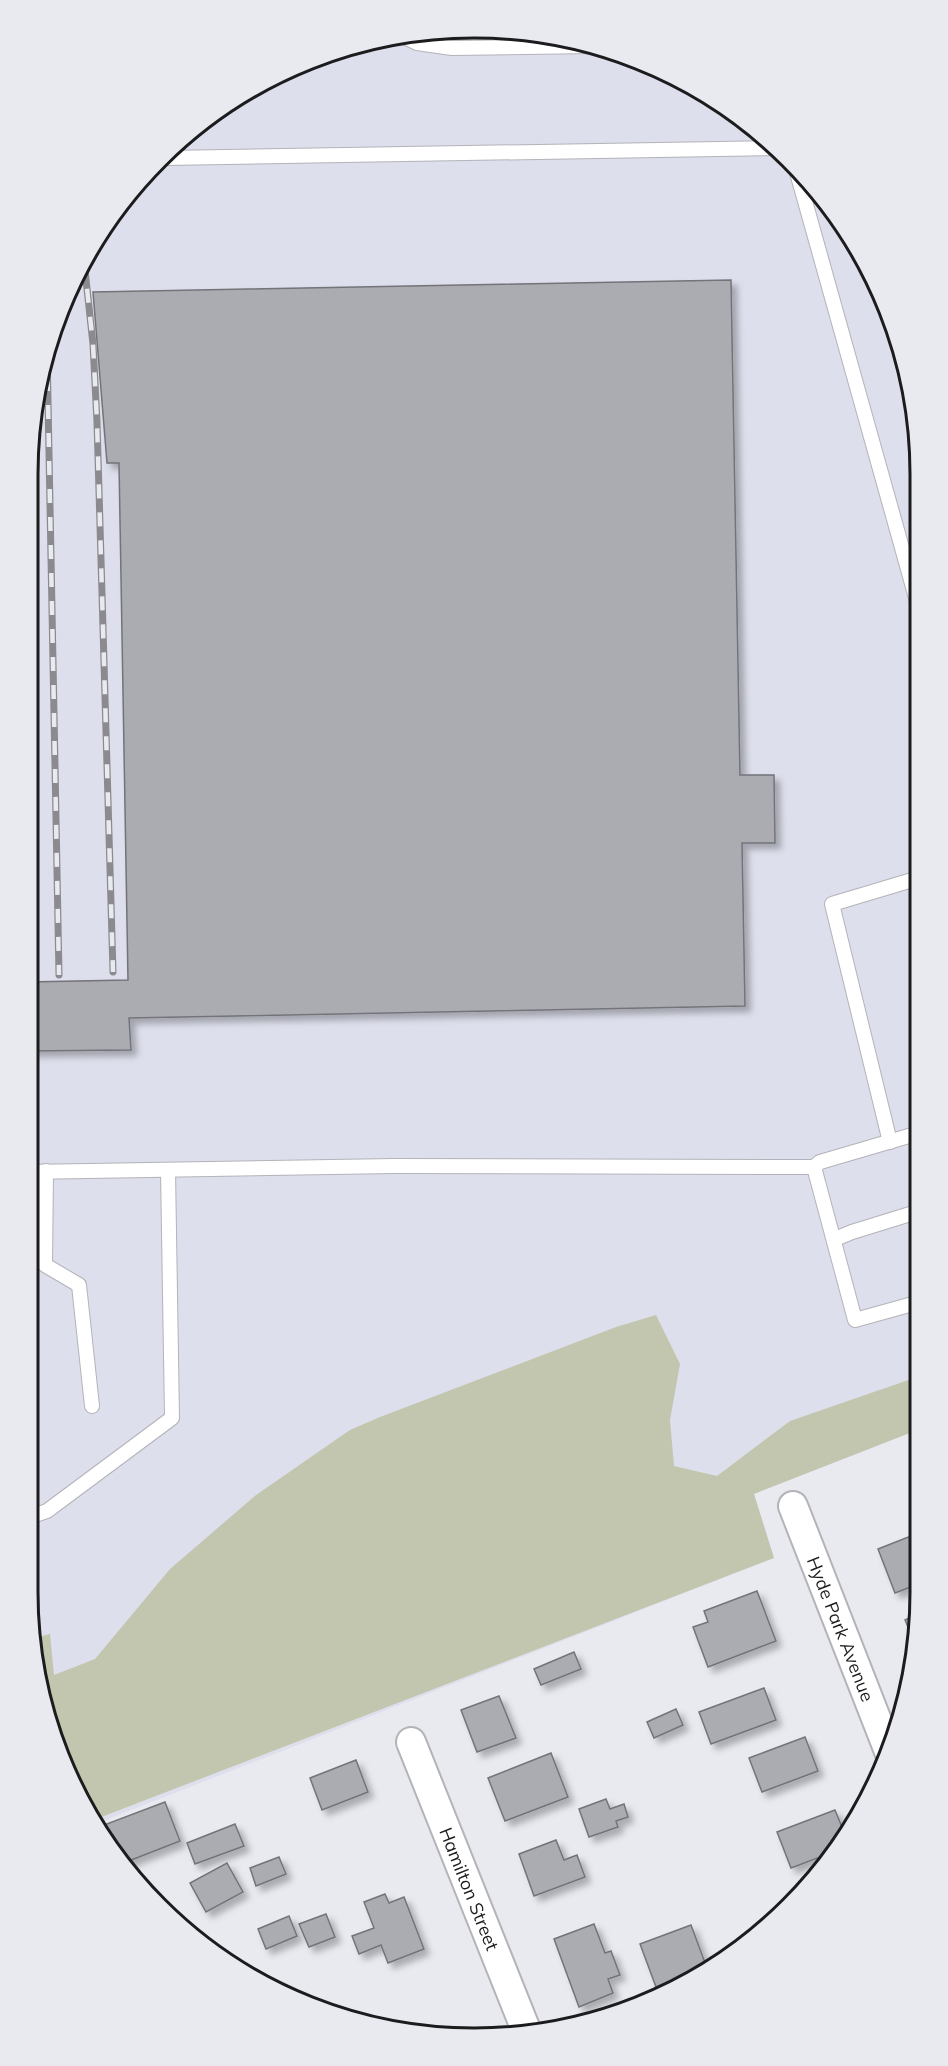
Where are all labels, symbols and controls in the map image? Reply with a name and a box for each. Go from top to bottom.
street label: Hyde Park Avenue [802,1553,880,1705]
street label: Hamilton Street [435,1824,504,1954]

